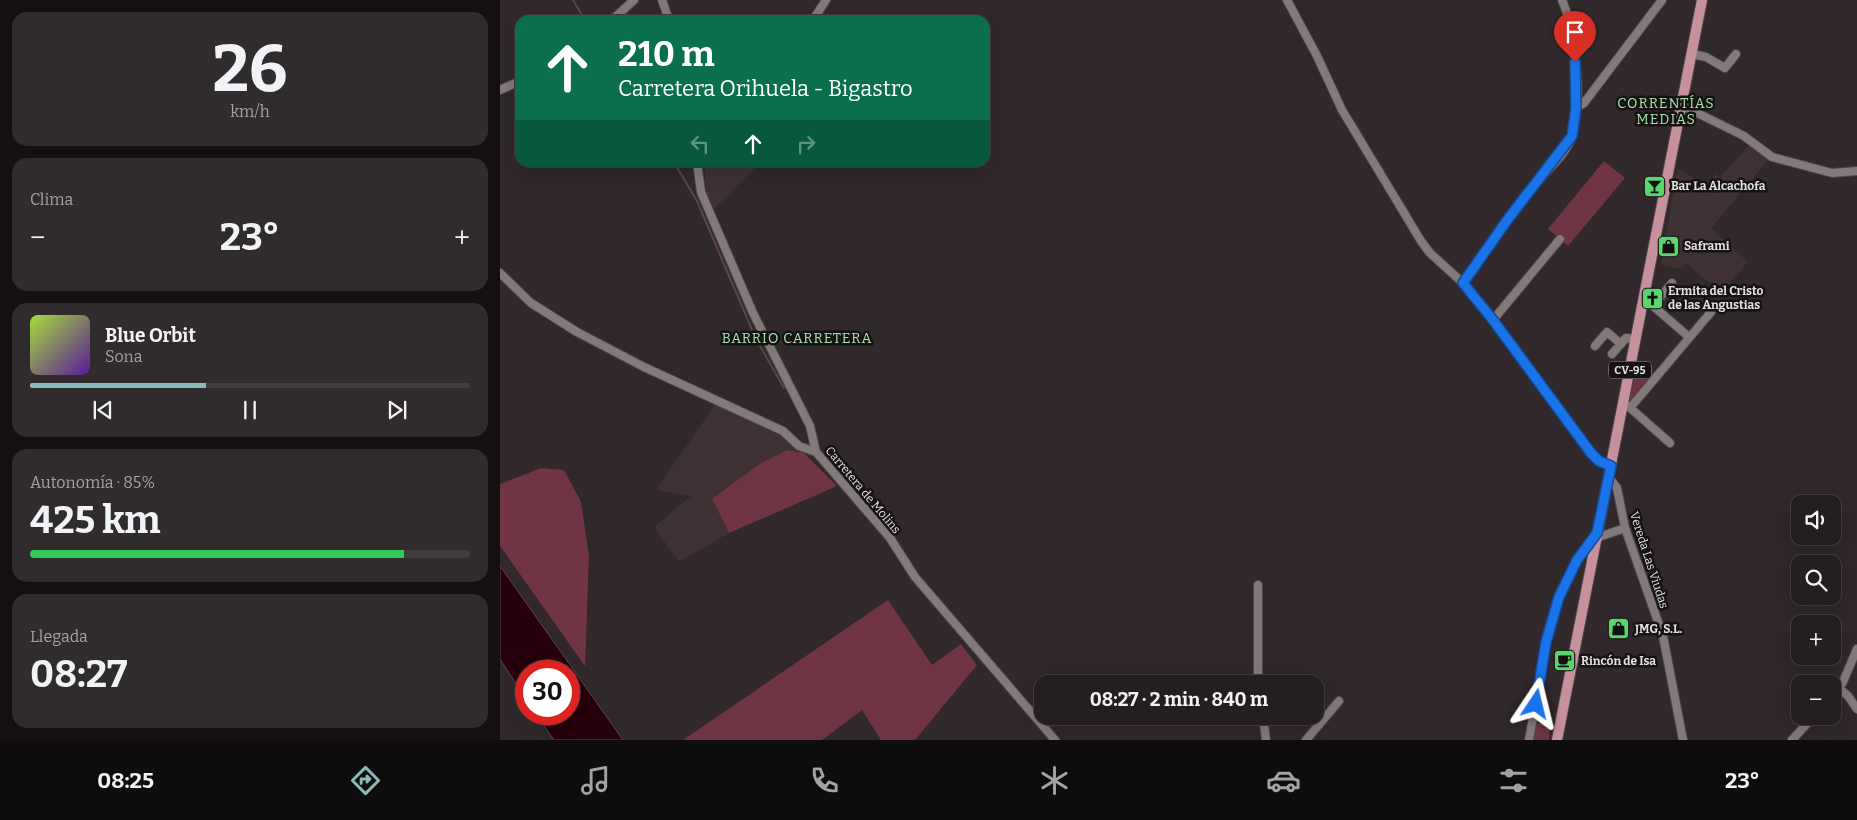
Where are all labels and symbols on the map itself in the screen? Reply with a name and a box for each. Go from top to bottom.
pin [1554,11,1596,62]
district label: CORRENTÍAS MEDIAS [1617,94,1715,128]
bar icon: Bar La Alcachofa [1643,174,1667,198]
place label: Bar La Alcachofa [1671,179,1766,193]
shop icon: Saframi [1656,234,1680,258]
place label: Saframi [1684,239,1730,253]
place label: Ermita del Cristo de las Angustias [1668,284,1763,312]
church icon: Ermita del Cristo de las Angustias [1640,286,1664,310]
district label: BARRIO CARRETERA [722,330,872,347]
road number: CV-95 [1609,362,1651,378]
street label: Carretera de Molins [823,444,904,537]
street label: Vereda Las Viudas [1627,510,1671,610]
shop icon: JMG, S.L. [1607,617,1631,641]
place label: JMG, S.L. [1634,622,1683,636]
cafe icon: Rincón de Isa [1553,649,1577,673]
place label: Rincón de Isa [1581,654,1656,668]
speed limit sign: 30 [515,660,580,725]
position arrow [1509,677,1561,729]

